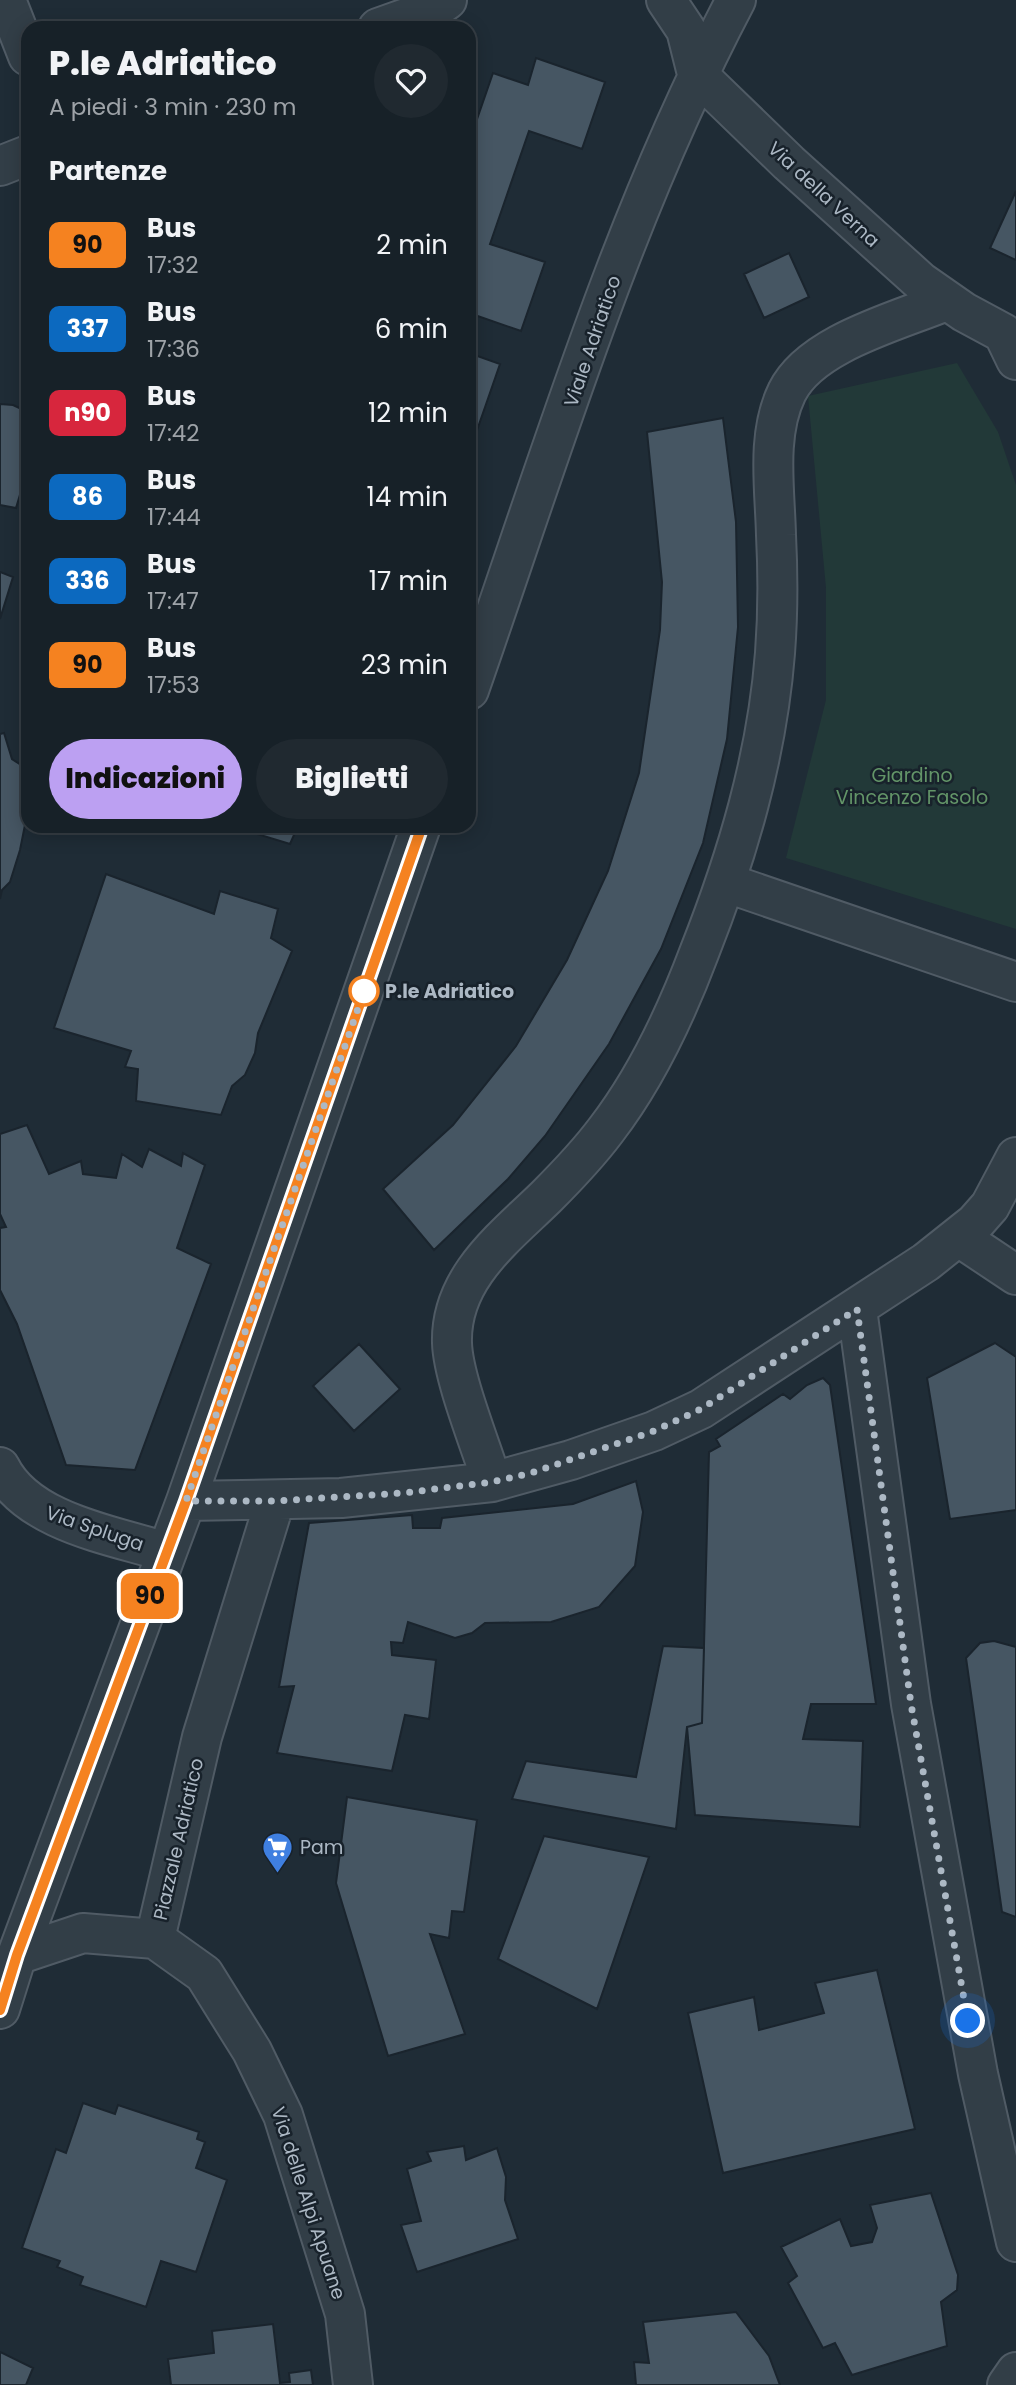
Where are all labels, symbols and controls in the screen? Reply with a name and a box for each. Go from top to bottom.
text: P.le Adriatico [49,40,277,87]
button: heart [374,44,448,118]
text: A piedi · 3 min · 230 m [49,91,296,123]
street label: Via della Verna [762,135,886,253]
text: Partenze [49,153,167,189]
text: Bus [147,210,196,246]
text: 2 min [376,227,448,263]
text: 90 [72,228,103,261]
text: 17:32 [147,249,199,281]
street label: Viale Adriatico [557,272,628,411]
text: Bus [147,294,196,330]
text: 6 min [375,311,448,347]
text: 337 [67,312,108,345]
text: 17:36 [147,333,200,365]
text: Bus [147,378,196,414]
text: 12 min [368,395,448,431]
text: n90 [64,396,111,429]
text: 17:42 [147,417,200,449]
text: Bus [147,462,196,498]
text: 14 min [367,479,448,515]
text: 86 [72,480,103,513]
text: 17:44 [147,501,201,533]
text: Bus [147,546,196,582]
text: 17 min [369,563,448,599]
text: 336 [65,564,110,597]
text: 17:47 [147,585,199,617]
text: Bus [147,630,196,666]
text: 23 min [361,647,448,683]
text: 90 [72,648,103,681]
text: 17:53 [147,669,200,701]
button: Indicazioni [49,739,242,819]
button: Biglietti [256,739,448,819]
park label: Giardino Vincenzo Fasolo [836,762,988,811]
marker: P.le Adriatico [349,976,379,1006]
place label: P.le Adriatico [385,978,514,1005]
street label: Via Spluga [42,1499,147,1558]
line badge: 90 [118,1573,182,1619]
text: 90 [135,1579,165,1612]
street label: Piazzale Adriatico [147,1755,210,1923]
supermarket icon: Pam [260,1830,294,1874]
place label: Pam [300,1834,343,1861]
your location [950,2003,985,2038]
street label: Via delle Alpi Apuane [265,2103,352,2303]

